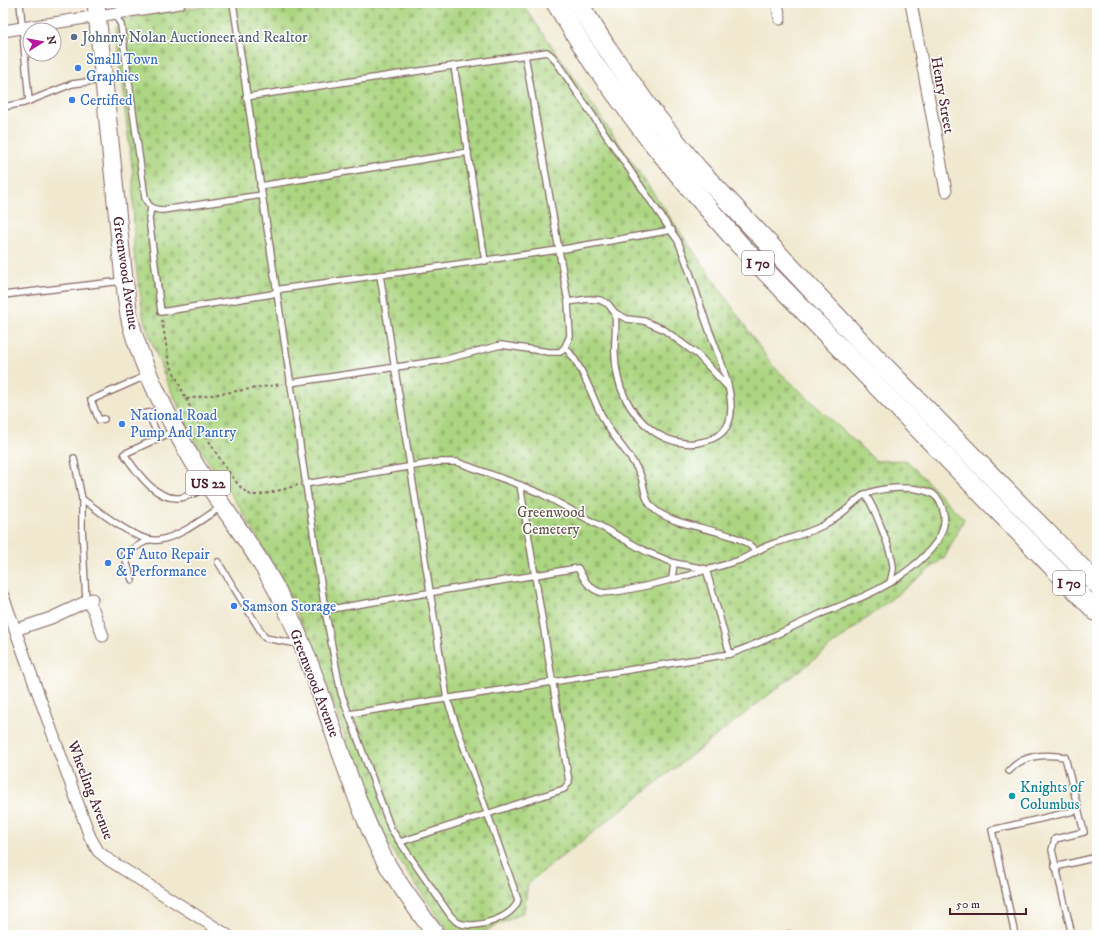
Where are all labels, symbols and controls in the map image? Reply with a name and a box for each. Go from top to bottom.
north arrow [22,22,62,62]
place label: Johnny Nolan Auctioneer and Realtor [80,28,308,47]
marker: Johnny Nolan Auctioneer and Realtor [69,32,79,42]
text: N [43,35,59,46]
place label: Small Town Graphics [86,50,158,86]
street label: Henry Street [926,55,959,135]
marker: Small Town Graphics [73,63,83,73]
place label: Certified [80,91,133,110]
marker: Certified [67,95,77,105]
street label: Greenwood Avenue [108,215,143,331]
road number: I 70 [742,251,774,275]
place label: National Road Pump And Pantry [130,406,237,442]
marker: National Road Pump And Pantry [117,419,127,429]
road number: US 22 [186,471,230,495]
park label: Greenwood Cemetery [517,503,585,539]
place label: CF Auto Repair & Performance [116,545,210,581]
marker: CF Auto Repair & Performance [103,558,113,568]
road number: I 70 [1053,571,1085,595]
place label: Samson Storage [242,597,336,616]
marker: Samson Storage [229,601,239,611]
street label: Greenwood Avenue [285,626,344,740]
street label: Wheeling Avenue [63,737,118,842]
place label: Knights of Columbus [1020,778,1085,814]
marker: Knights of Columbus [1007,791,1017,801]
scale bar [950,890,1026,916]
text: 50 m [956,897,980,912]

